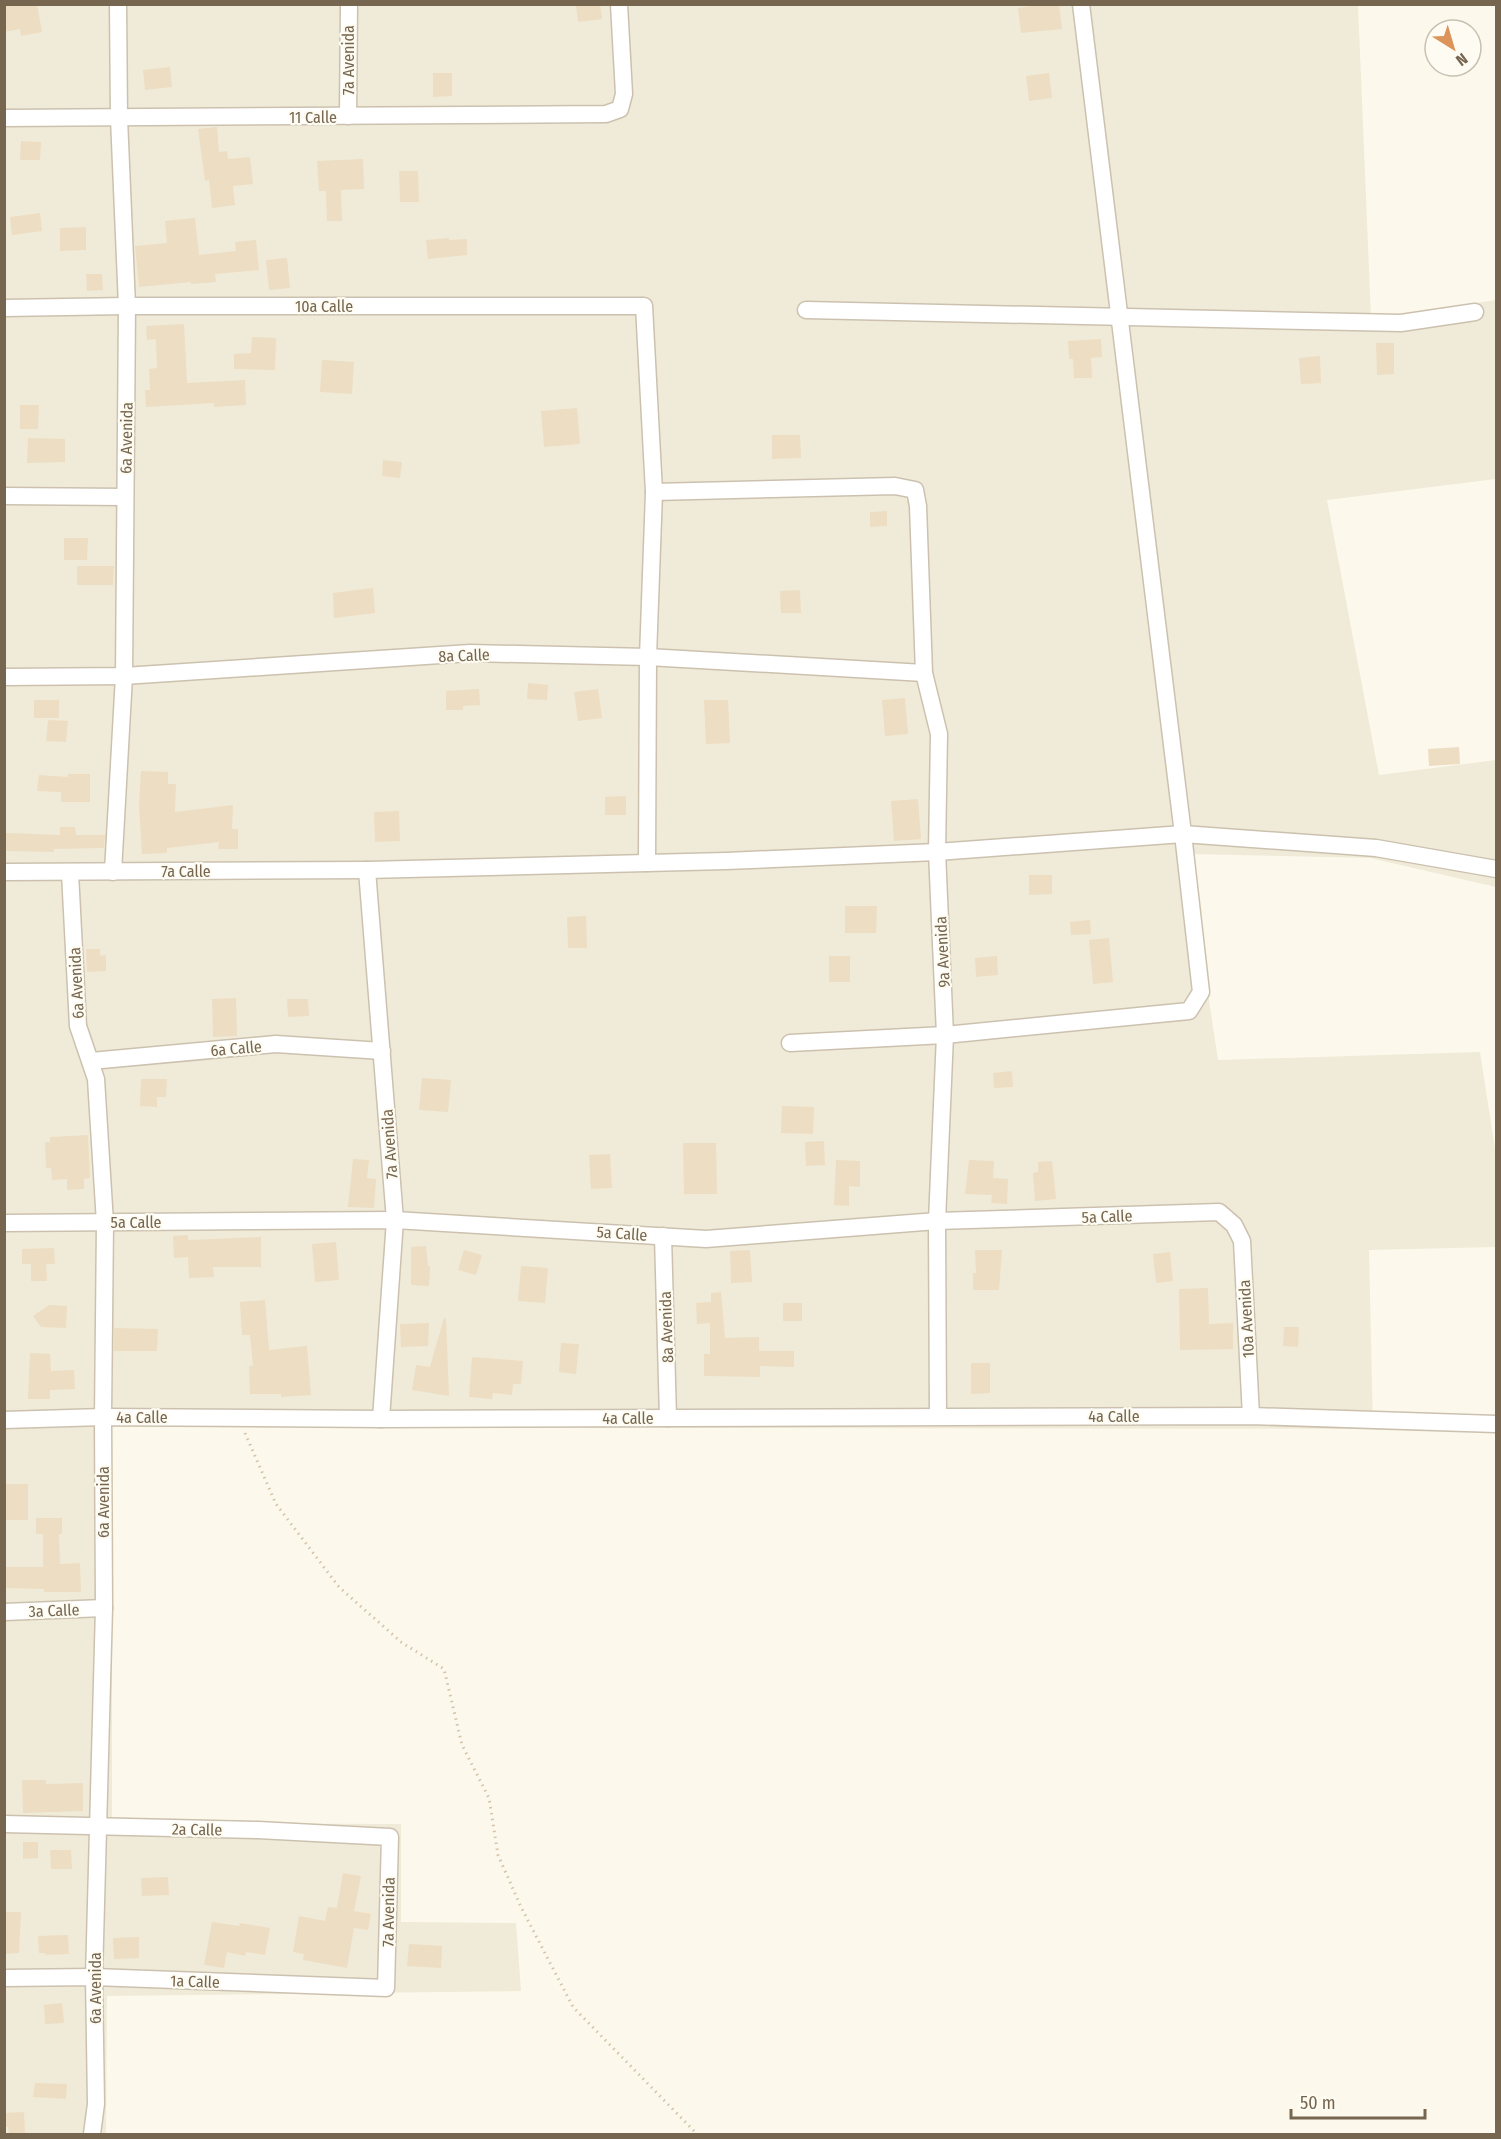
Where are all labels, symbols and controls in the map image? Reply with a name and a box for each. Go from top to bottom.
north arrow [1423,18,1483,78]
street label: 7a Avenida [339,25,358,95]
text: N [1452,49,1471,70]
street label: 11 Calle [289,108,337,127]
street label: 10a Calle [295,297,353,316]
street label: 6a Avenida [116,402,137,474]
street label: 8a Calle [438,645,490,666]
street label: 7a Calle [161,862,211,881]
street label: 9a Avenida [931,916,954,988]
street label: 6a Avenida [65,946,88,1019]
street label: 6a Calle [210,1037,263,1060]
street label: 7a Avenida [378,1108,401,1179]
street label: 5a Calle [1081,1206,1133,1227]
street label: 5a Calle [111,1213,162,1232]
street label: 5a Calle [596,1222,648,1245]
street label: 10a Avenida [1235,1279,1258,1359]
street label: 8a Avenida [656,1291,677,1363]
street label: 4a Calle [1088,1407,1140,1426]
street label: 4a Calle [116,1408,168,1427]
street label: 4a Calle [602,1409,654,1428]
street label: 6a Avenida [94,1466,113,1538]
street label: 3a Calle [28,1600,80,1621]
street label: 2a Calle [172,1820,222,1839]
street label: 7a Avenida [378,1877,399,1947]
street label: 6a Avenida [86,1952,105,2024]
street label: 1a Calle [170,1971,220,1992]
scale bar [1291,2082,1424,2120]
text: 50 m [1300,2092,1336,2114]

